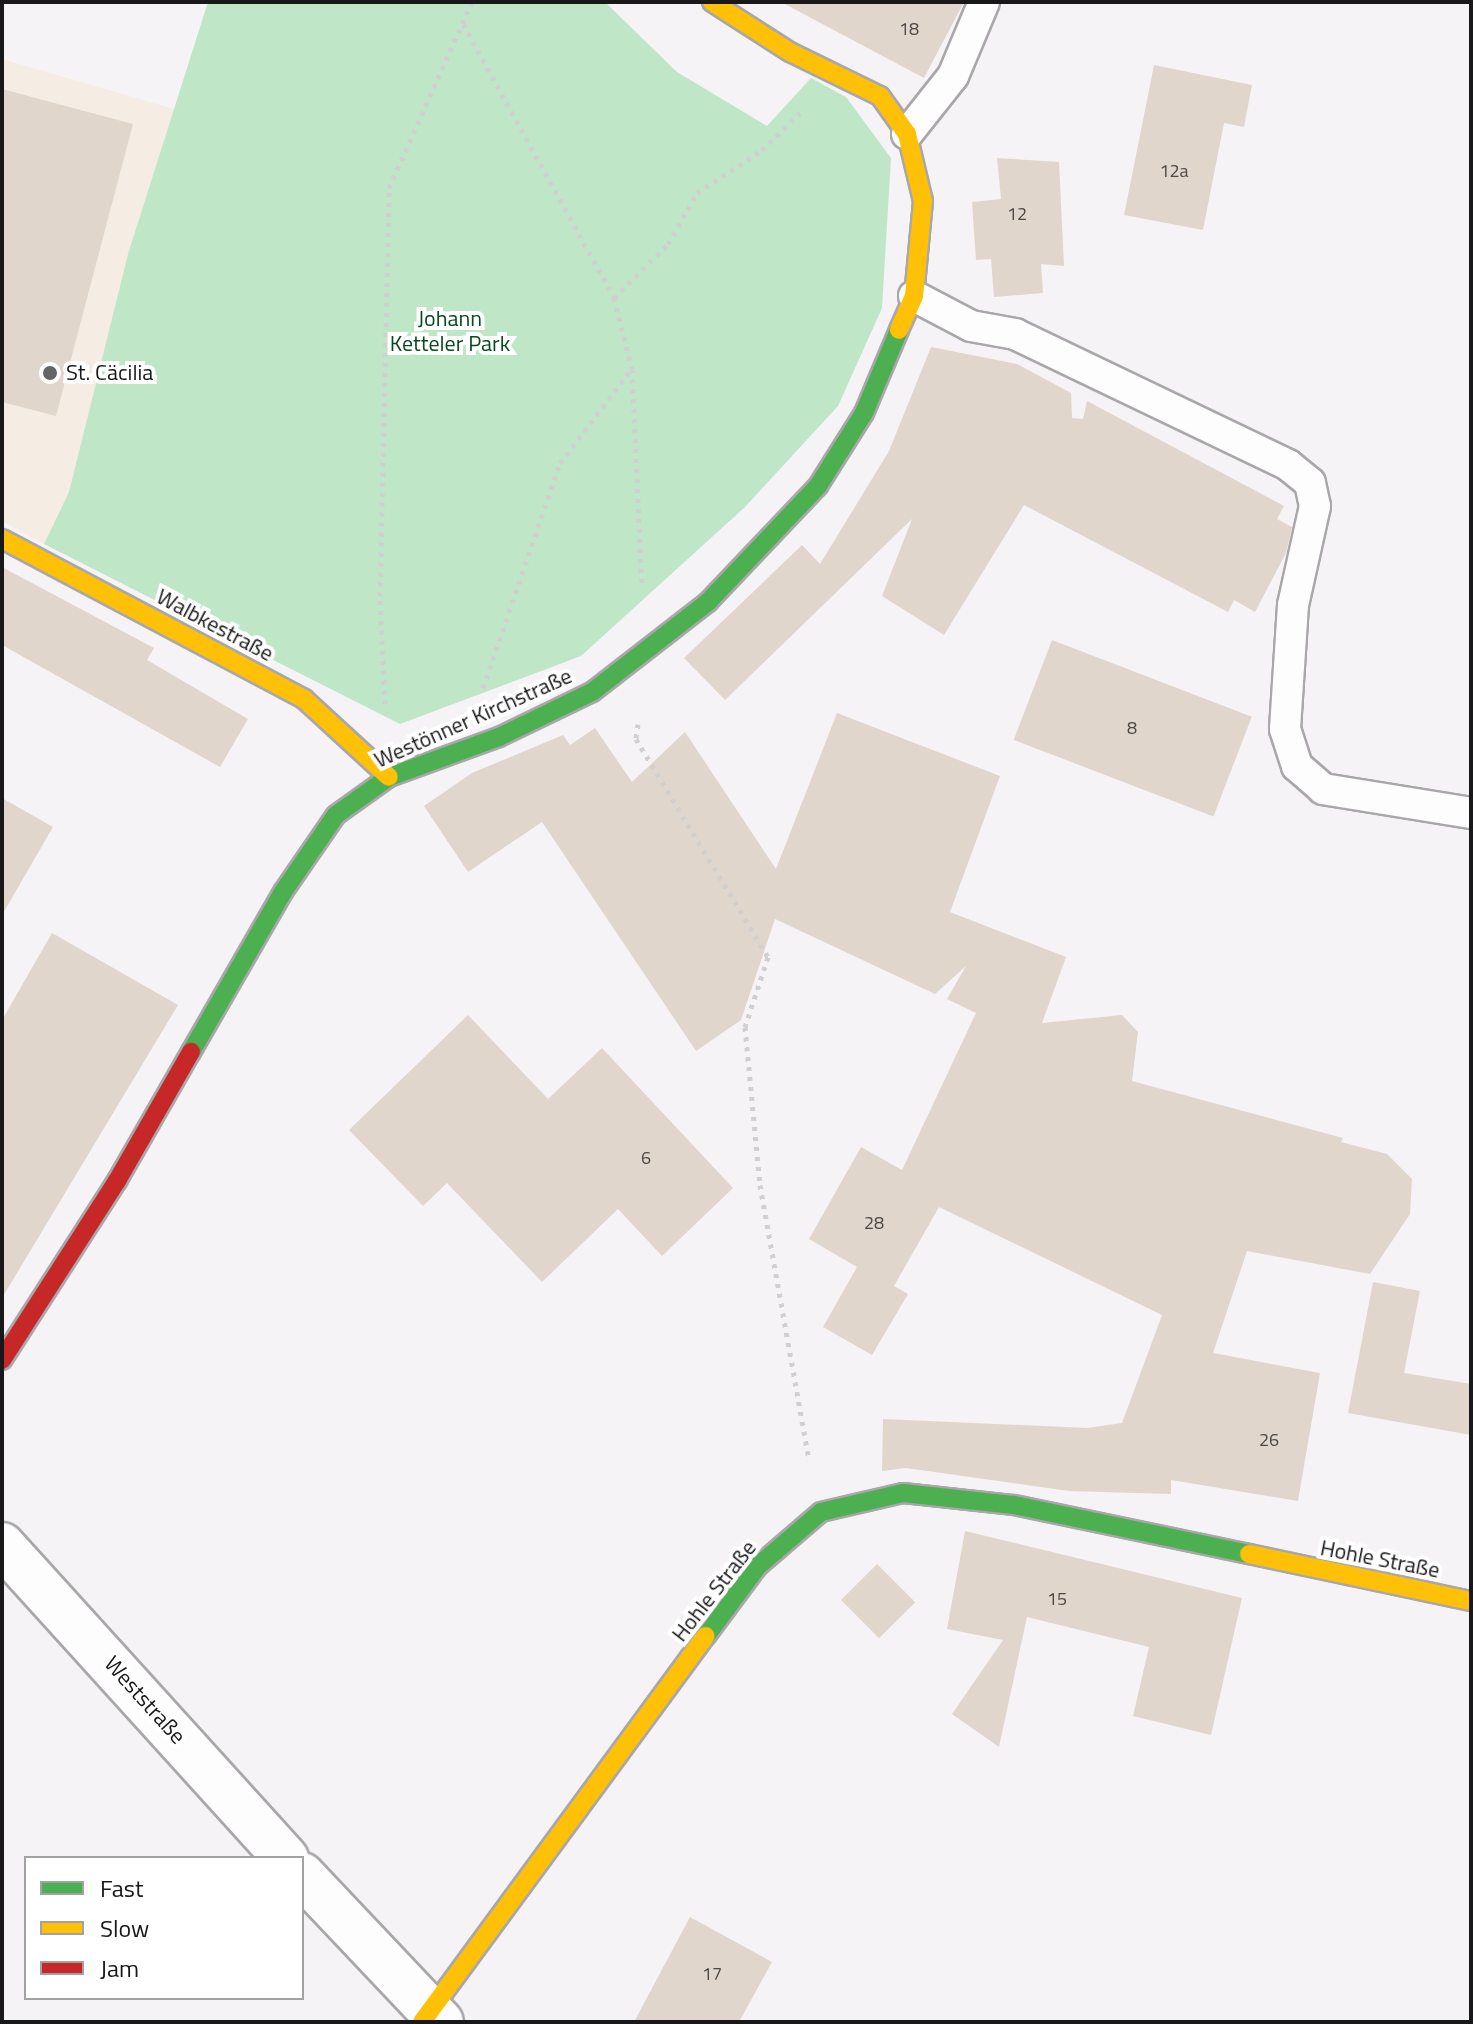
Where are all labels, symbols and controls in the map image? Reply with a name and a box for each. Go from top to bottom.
house number: 18 [899,18,919,40]
house number: 12a [1159,160,1189,182]
house number: 12 [1007,203,1027,225]
park label: Johann Ketteler Park [390,305,510,356]
place label: St. Cäcilia [66,360,153,386]
marker: St. Cäcilia [41,364,59,382]
street label: Walbkestraße [152,583,278,667]
street label: Westönner Kirchstraße [370,663,576,773]
house number: 8 [1127,717,1137,739]
house number: 6 [641,1147,651,1169]
house number: 28 [864,1212,884,1234]
house number: 26 [1259,1429,1279,1451]
street label: Hohle Straße [1318,1534,1442,1584]
street label: Hohle Straße [666,1535,762,1647]
house number: 15 [1047,1588,1067,1610]
street label: Weststraße [99,1651,191,1749]
legend [24,1856,304,2000]
text: Fast [100,1870,143,1906]
text: Slow [100,1910,149,1946]
text: Jam [100,1950,139,1986]
house number: 17 [702,1963,722,1985]

